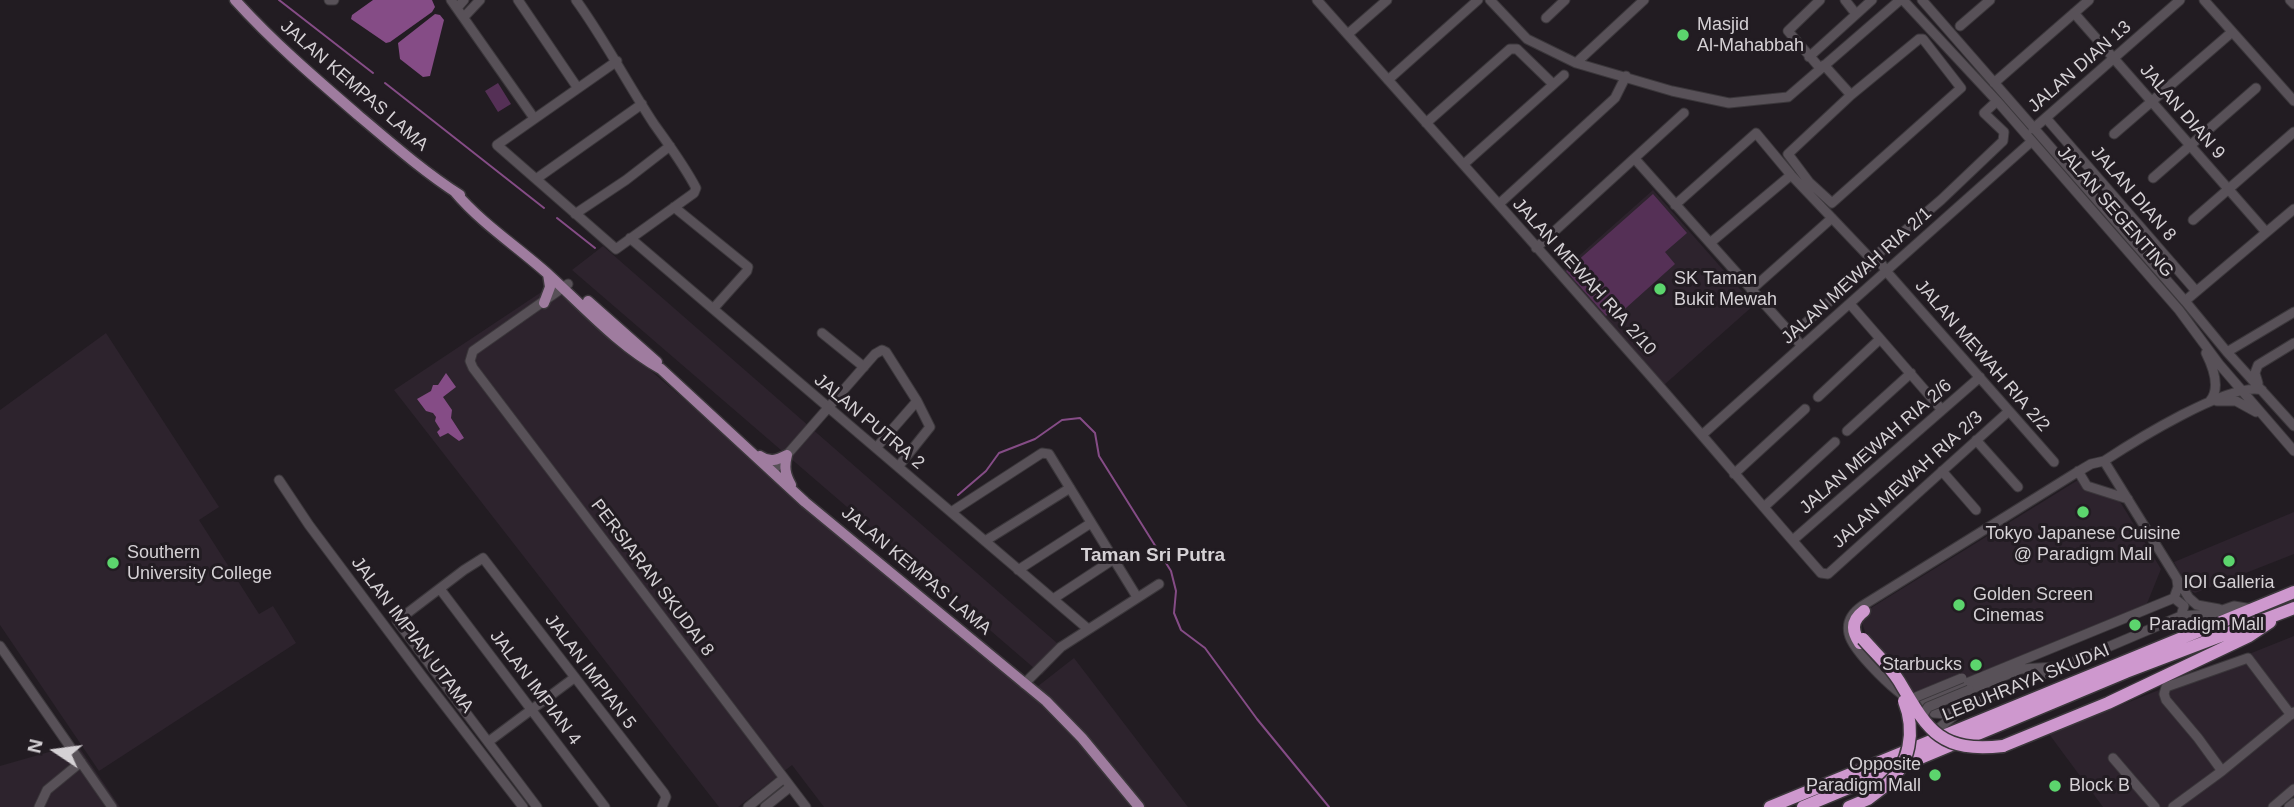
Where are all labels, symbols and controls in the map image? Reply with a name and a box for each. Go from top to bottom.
place label: Masjid Al-Mahabbah [1697,14,1804,56]
street label: JALAN KEMPAS LAMA [276,16,432,156]
street label: JALAN DIAN 13 [2024,17,2136,117]
marker: Masjid Al-Mahabbah [1675,27,1691,43]
street label: JALAN DIAN 9 [2135,60,2229,164]
street label: JALAN SEGENTING [2052,142,2178,282]
street label: JALAN DIAN 8 [2086,142,2180,246]
street label: JALAN MEWAH RIA 2/10 [1508,194,1660,360]
street label: JALAN MEWAH RIA 2/1 [1778,203,1936,349]
place label: SK Taman Bukit Mewah [1674,268,1777,310]
street label: JALAN MEWAH RIA 2/2 [1910,276,2054,436]
marker: SK Taman Bukit Mewah [1652,281,1668,297]
street label: JALAN PUTRA 2 [810,370,928,474]
street label: JALAN MEWAH RIA 2/6 [1796,375,1956,519]
street label: JALAN MEWAH RIA 2/3 [1829,407,1987,553]
street label: PERSIARAN SKUDAI 8 [586,495,718,661]
street label: JALAN KEMPAS LAMA [837,502,995,640]
marker: Tokyo Japanese Cuisine @ Paradigm Mall [2075,504,2091,520]
place label: Tokyo Japanese Cuisine @ Paradigm Mall [1985,523,2181,566]
place label: Southern University College [127,542,272,584]
district label: Taman Sri Putra [1081,545,1225,567]
street label: JALAN IMPIAN UTAMA [346,553,478,717]
marker: IOI Galleria [2221,553,2237,569]
marker: Southern University College [105,555,121,571]
place label: IOI Galleria [2183,572,2275,594]
place label: Golden Screen Cinemas [1973,584,2093,626]
marker: Golden Screen Cinemas [1951,597,1967,613]
street label: JALAN IMPIAN 5 [540,610,640,734]
place label: Paradigm Mall [2149,614,2264,636]
marker: Paradigm Mall [2127,617,2143,633]
street label: JALAN IMPIAN 4 [485,626,585,750]
street label: LEBUHRAYA SKUDAI [1939,640,2113,726]
place label: Starbucks [1882,654,1962,676]
marker: Starbucks [1968,657,1984,673]
north arrow [21,716,91,786]
text: N [23,737,47,755]
place label: Opposite Paradigm Mall [1806,754,1921,796]
marker: Opposite Paradigm Mall [1927,767,1943,783]
place label: Block B [2069,775,2130,797]
marker: Block B [2047,778,2063,794]

